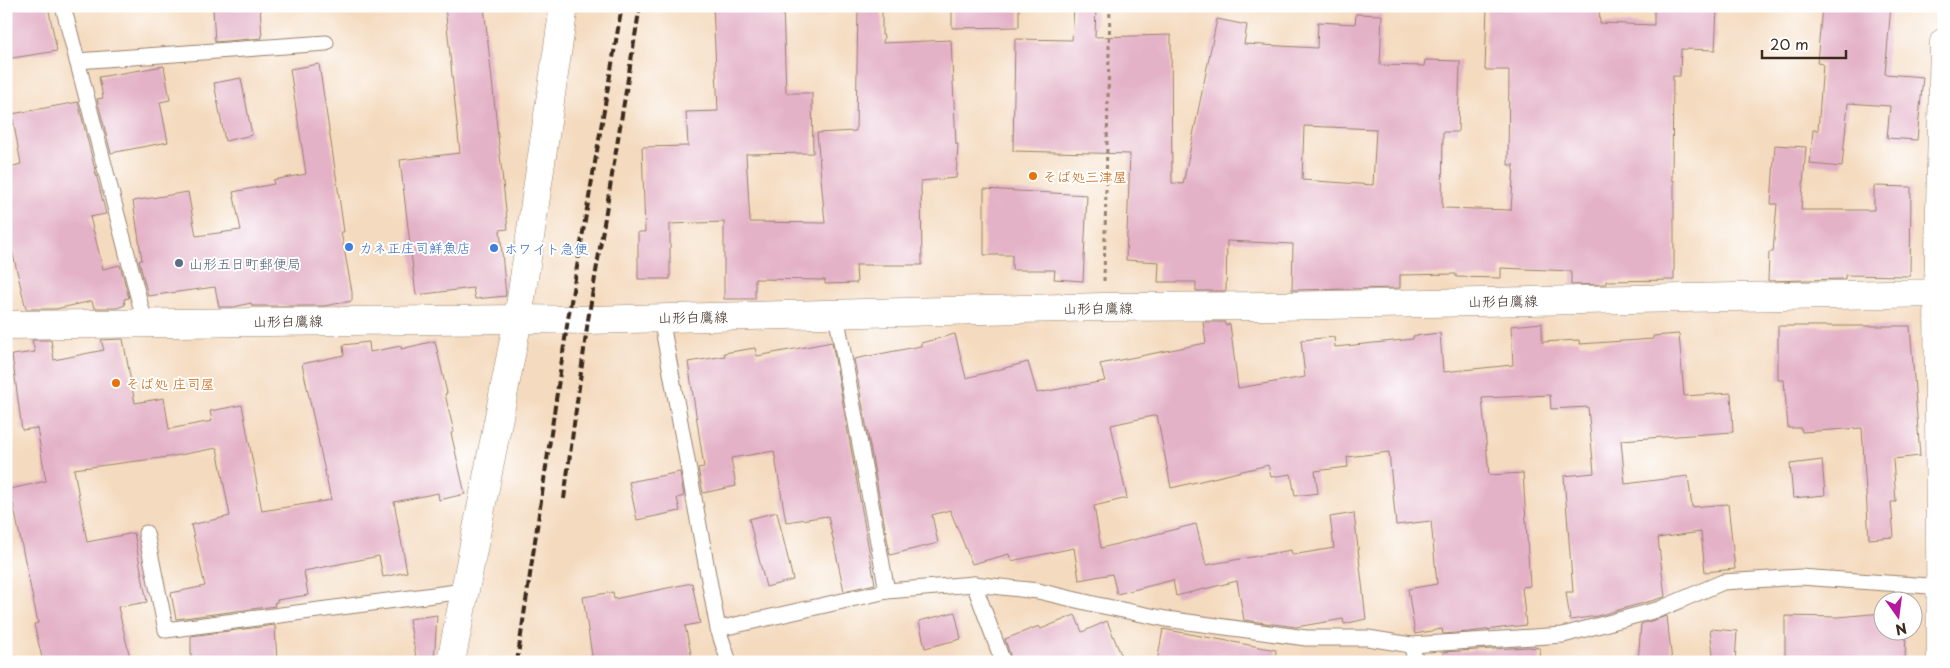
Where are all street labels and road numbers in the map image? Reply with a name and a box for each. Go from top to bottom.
street label: 山形白鷹線 [1468,290,1538,312]
street label: 山形白鷹線 [1063,297,1133,319]
street label: 山形白鷹線 [658,306,728,328]
street label: 山形白鷹線 [253,310,323,332]

